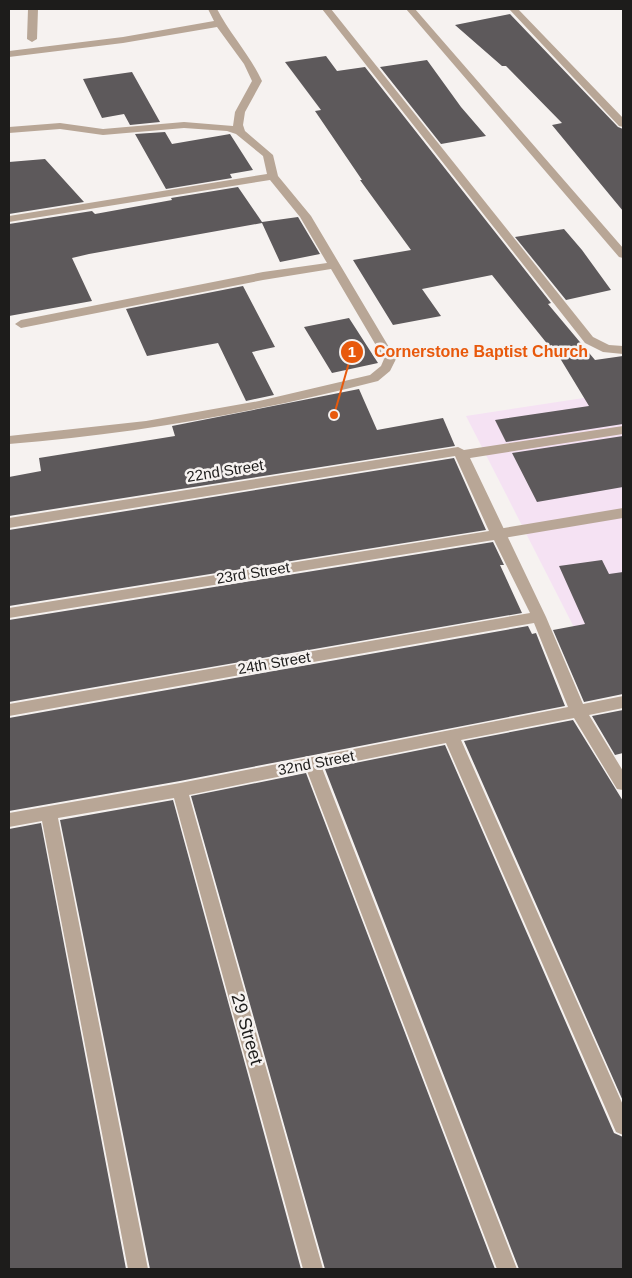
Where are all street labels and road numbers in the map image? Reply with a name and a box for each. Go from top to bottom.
street label: 22nd Street [185,456,265,485]
street label: 23rd Street [215,558,292,587]
street label: 24th Street [236,648,312,677]
street label: 32nd Street [276,747,356,778]
street label: 29 Street [227,991,267,1067]

